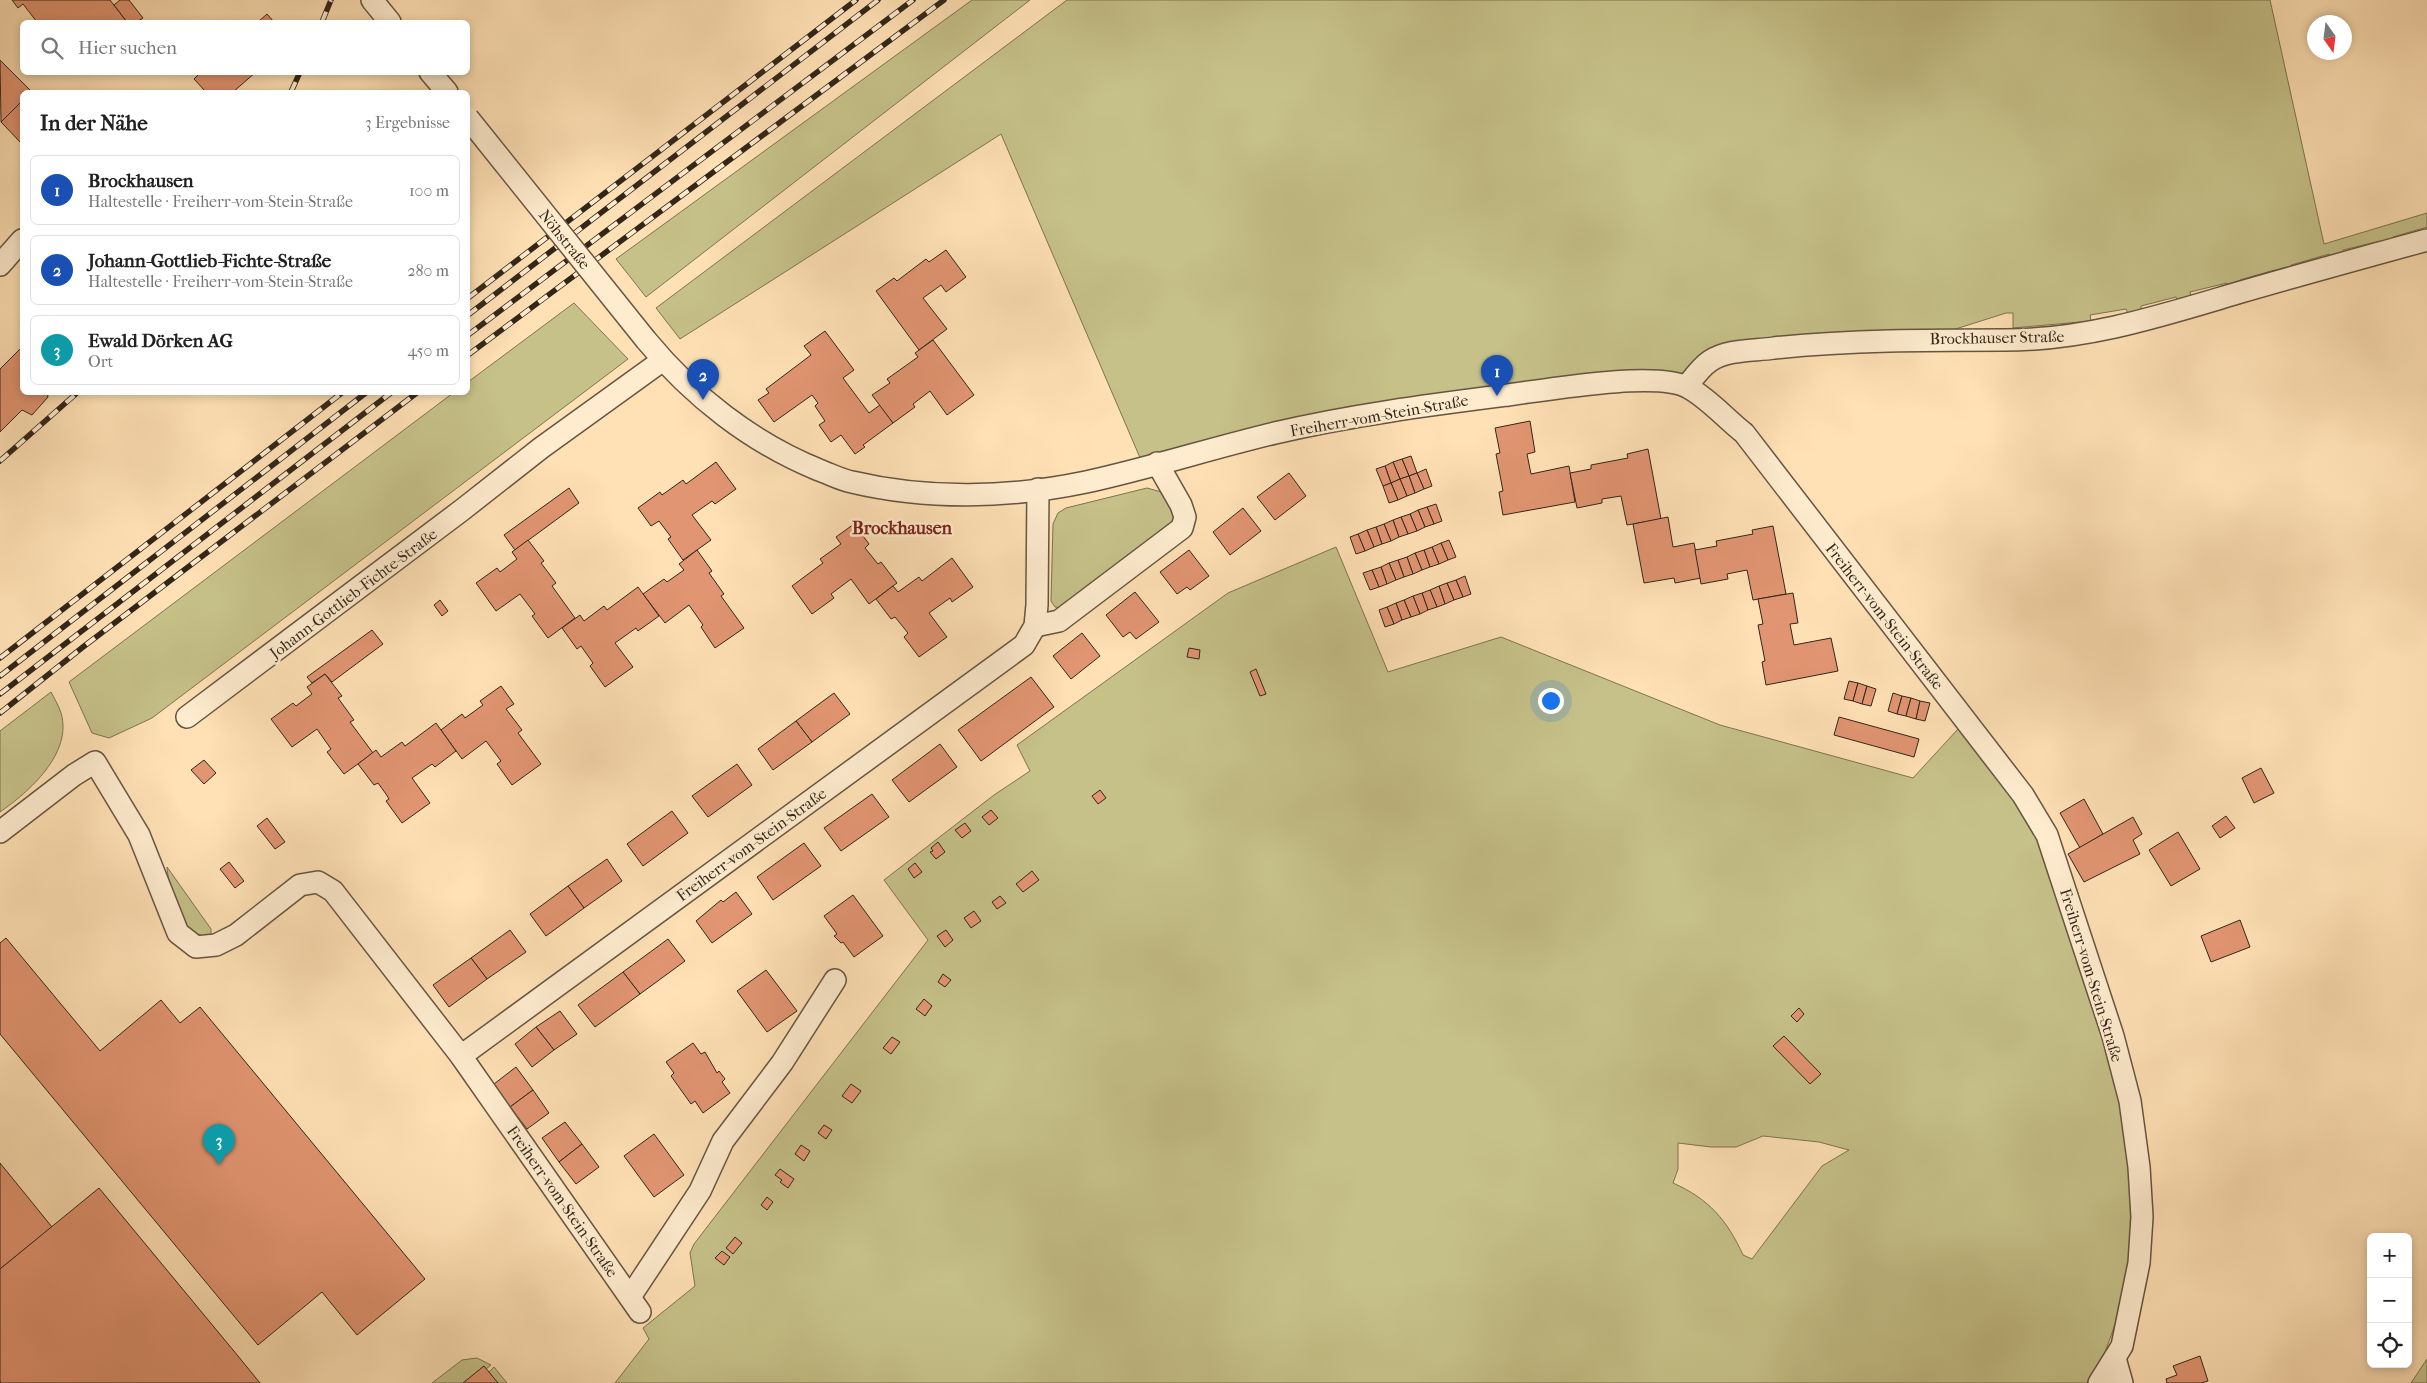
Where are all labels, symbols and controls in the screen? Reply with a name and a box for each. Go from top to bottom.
north arrow [2307,15,2352,60]
search box [20,20,470,75]
icon: search [38,34,66,62]
text: Hier suchen [78,37,177,59]
text: In der Nähe [40,111,148,135]
text: 3 Ergebnisse [365,113,450,132]
text: Brockhausen [88,170,194,192]
text: 1 [54,181,60,200]
text: 100 m [409,181,449,200]
text: Haltestelle · Freiherr-vom-Stein-Straße [88,192,353,211]
street label: Nöhstraße [535,206,594,273]
text: Johann-Gottlieb-Fichte-Straße [88,250,331,272]
text: 2 [53,261,61,280]
text: 280 m [407,261,449,280]
text: Haltestelle · Freiherr-vom-Stein-Straße [88,272,353,291]
street label: Brockhauser Straße [1929,327,2065,348]
text: Ewald Dörken AG [88,330,233,352]
text: 3 [54,341,60,360]
text: 450 m [408,341,449,360]
text: Ort [88,352,113,371]
pin: 1 [1481,355,1513,396]
pin: 2 [687,359,719,400]
street label: Freiherr-vom-Stein-Straße [1289,390,1470,441]
district label: Brockhausen [852,518,953,539]
street label: Johann-Gottlieb-Fichte-Straße [264,524,441,664]
street label: Freiherr-vom-Stein-Straße [1822,539,1948,693]
your location [1538,688,1564,714]
street label: Freiherr-vom-Stein-Straße [673,784,830,905]
street label: Freiherr-vom-Stein-Straße [2056,886,2127,1064]
street label: Freiherr-vom-Stein-Straße [503,1122,622,1281]
pin: 3 [203,1124,235,1165]
map controls [2367,1233,2412,1368]
button: + [2367,1233,2412,1278]
button: − [2367,1278,2412,1323]
button: locate [2367,1323,2412,1368]

